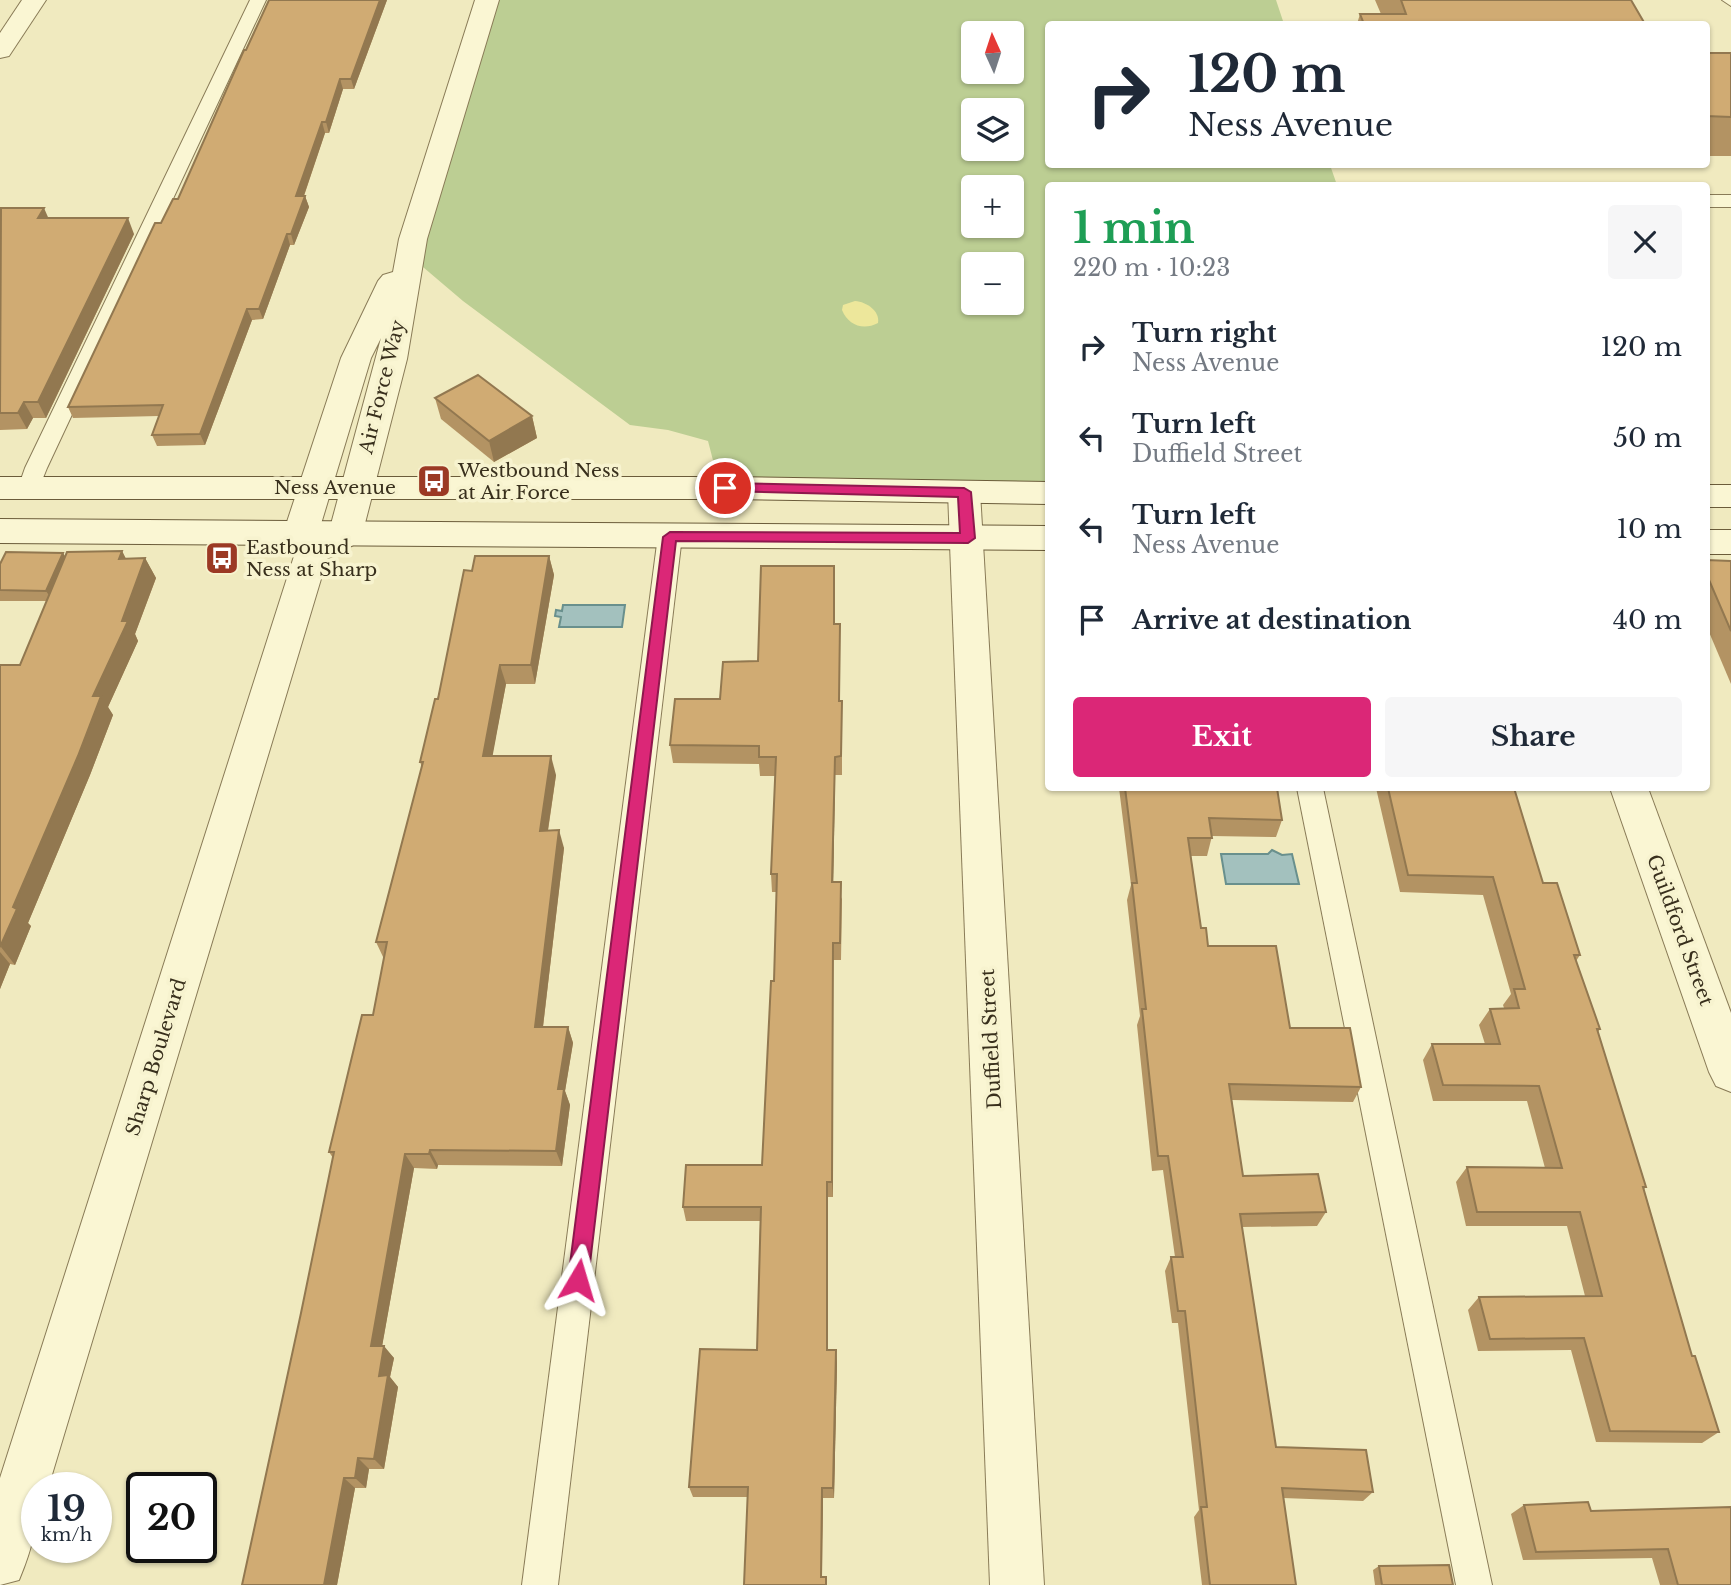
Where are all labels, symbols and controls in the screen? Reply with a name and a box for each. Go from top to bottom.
north arrow [961,21,1024,84]
map controls [961,21,1024,315]
text: 120 m [1188,44,1346,105]
icon: right [1073,49,1164,140]
button: layers [961,98,1024,161]
text: Ness Avenue [1188,105,1393,145]
button: + [961,175,1024,238]
text: 1 min [1073,202,1195,254]
button: close [1608,205,1682,279]
button: − [961,252,1024,315]
text: 220 m · 10:23 [1073,254,1230,282]
text: Turn right [1132,317,1277,349]
street label: Air Force Way [354,318,410,457]
icon: right [1073,328,1111,366]
text: 120 m [1600,331,1682,363]
text: Ness Avenue [1132,349,1279,377]
text: Turn left [1132,408,1256,440]
icon: left [1073,419,1111,457]
text: 50 m [1613,422,1682,454]
text: Duffield Street [1132,440,1302,468]
pin [695,458,755,518]
place label: Westbound Ness at Air Force [457,459,619,504]
bus stop icon: Westbound Ness at Air Force [415,462,453,500]
icon: arrive [706,469,744,507]
street label: Ness Avenue [274,476,396,499]
text: Turn left [1132,499,1256,531]
icon: left [1073,510,1111,548]
text: 10 m [1616,513,1682,545]
text: Ness Avenue [1132,531,1279,559]
place label: Eastbound Ness at Sharp [246,536,377,581]
bus stop icon: Eastbound Ness at Sharp [203,539,241,577]
icon: arrive [1073,601,1111,639]
text: Arrive at destination [1132,604,1412,636]
text: 40 m [1613,604,1682,636]
button: Exit [1073,697,1371,777]
button: Share [1385,697,1682,777]
street label: Guildford Street [1642,851,1718,1009]
street label: Duffield Street [976,967,1006,1110]
street label: Sharp Boulevard [121,975,191,1139]
position arrow [541,1243,615,1317]
speed limit sign: 20 [126,1472,217,1563]
text: 19 [47,1487,86,1530]
text: km/h [41,1524,92,1546]

